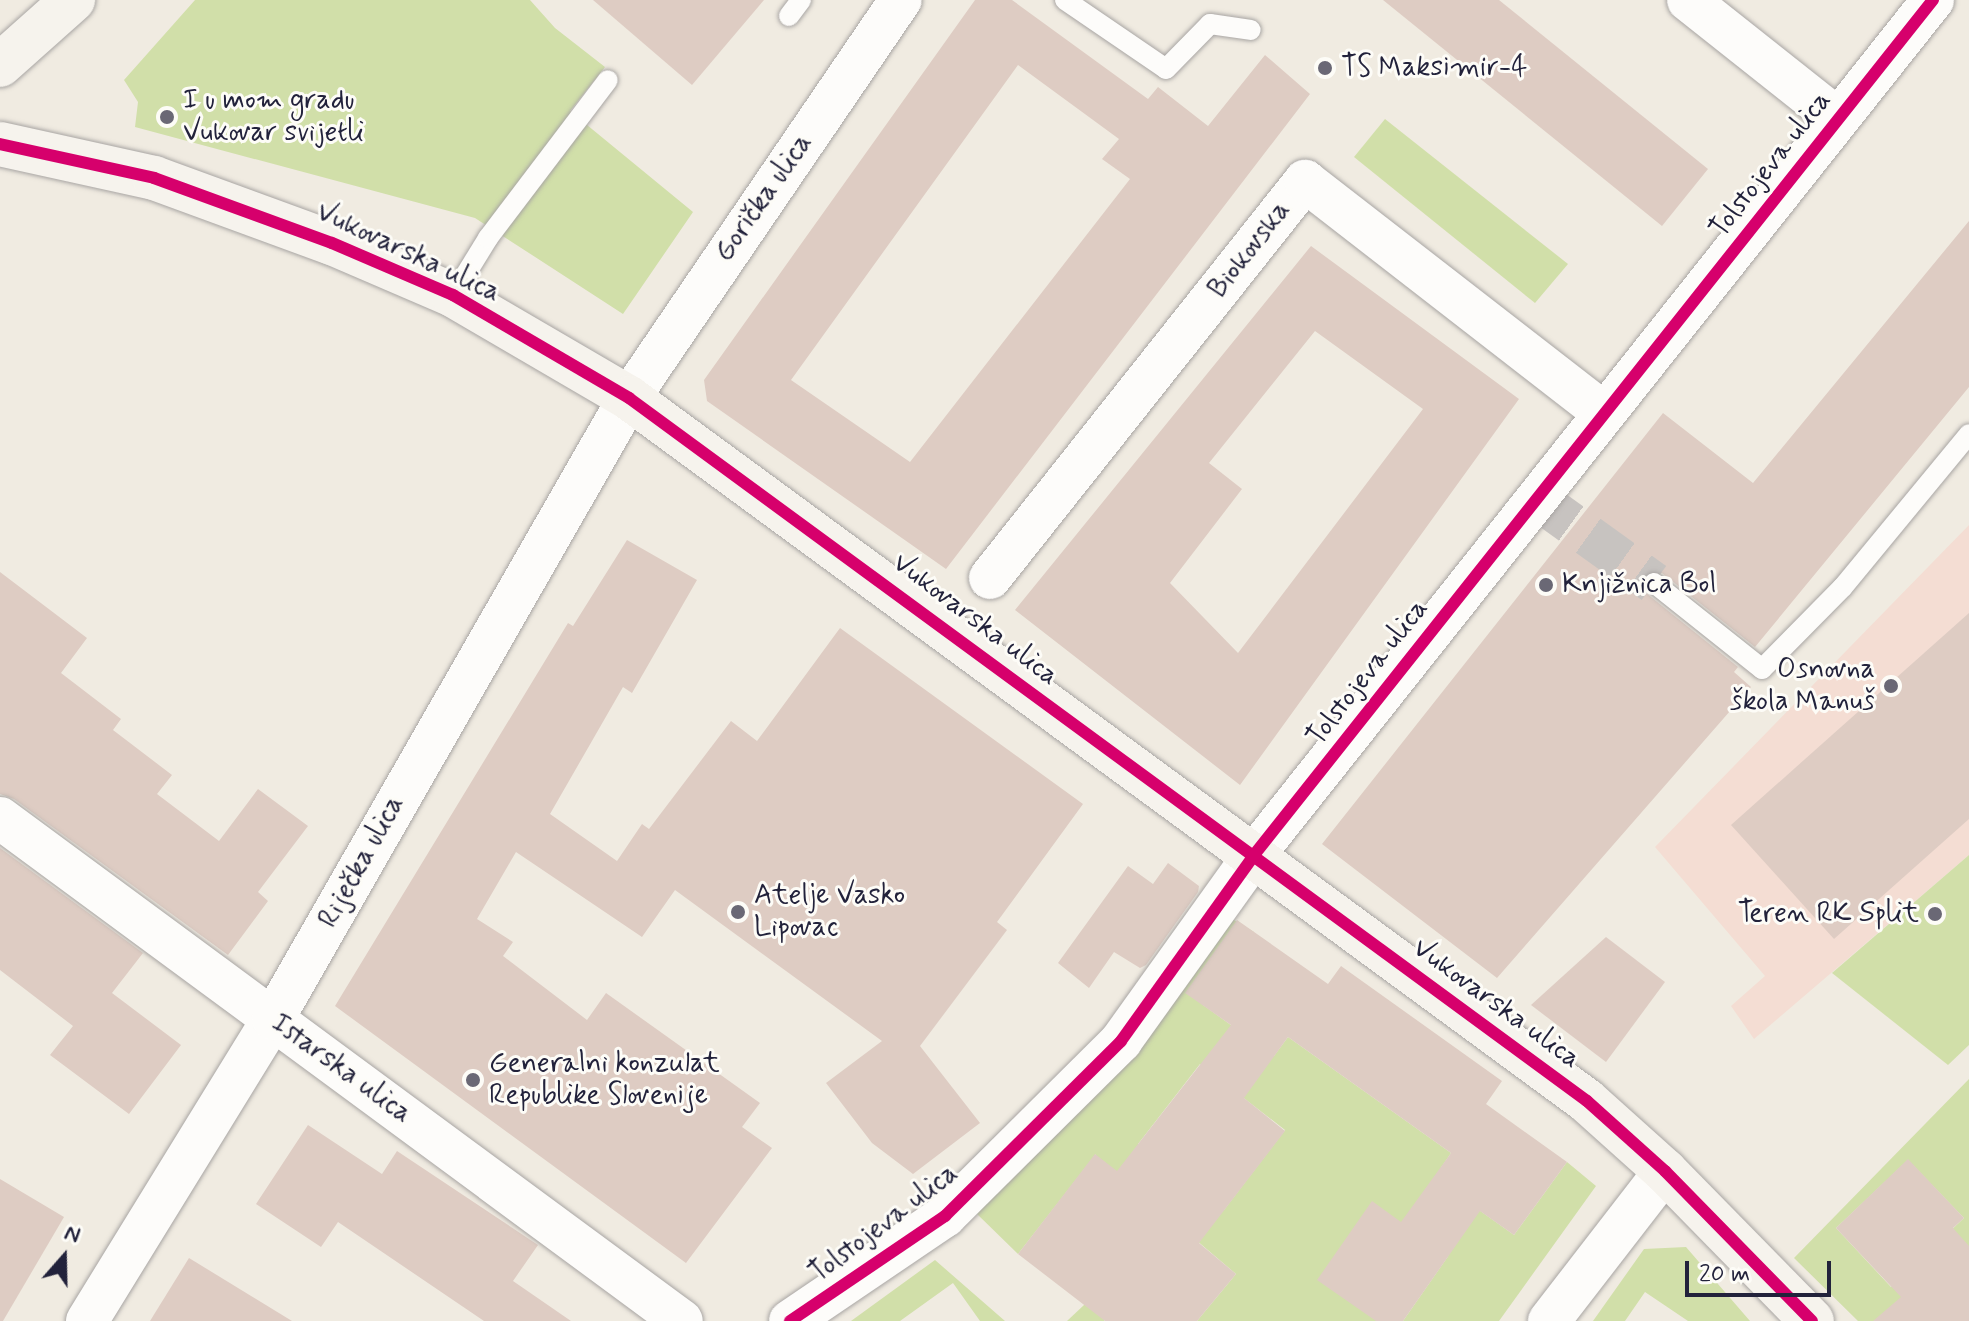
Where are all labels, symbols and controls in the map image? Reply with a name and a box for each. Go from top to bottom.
place label: TS Maksimir-4 [1341,51,1521,85]
marker: TS Maksimir-4 [1316,59,1334,77]
place label: I u mom gradu Vukovar svijetli [183,84,370,150]
street label: Tolstojeva ulica [1703,85,1839,245]
marker: I u mom gradu Vukovar svijetli [158,108,176,126]
street label: Gorička ulica [707,126,821,270]
street label: Biokovska [1202,195,1298,305]
street label: Vukovarska ulica [312,196,504,310]
street label: Vukovarska ulica [886,547,1064,693]
place label: Knjižnica Bol [1562,568,1717,602]
marker: Knjižnica Bol [1537,576,1555,594]
street label: Tolstojeva ulica [1300,593,1436,753]
place label: Osnovna škola Manuš [1732,653,1875,719]
marker: Osnovna škola Manuš [1882,677,1900,695]
street label: Riječka ulica [311,789,413,935]
place label: Atelje Vasko Lipovac [754,879,905,945]
place label: Teren RK Split [1737,897,1919,931]
marker: Atelje Vasko Lipovac [729,903,747,921]
marker: Teren RK Split [1926,905,1944,923]
street label: Vukovarska ulica [1407,933,1585,1075]
street label: Istarska ulica [265,1008,417,1130]
place label: Generalni konzulat Republike Slovenije [489,1047,713,1113]
marker: Generalni konzulat Republike Slovenije [464,1071,482,1089]
street label: Tolstojeva ulica [803,1157,965,1291]
north arrow [24,1217,104,1297]
text: N [61,1219,84,1250]
scale bar [1689,1245,1835,1295]
text: 20 m [1699,1259,1750,1290]

